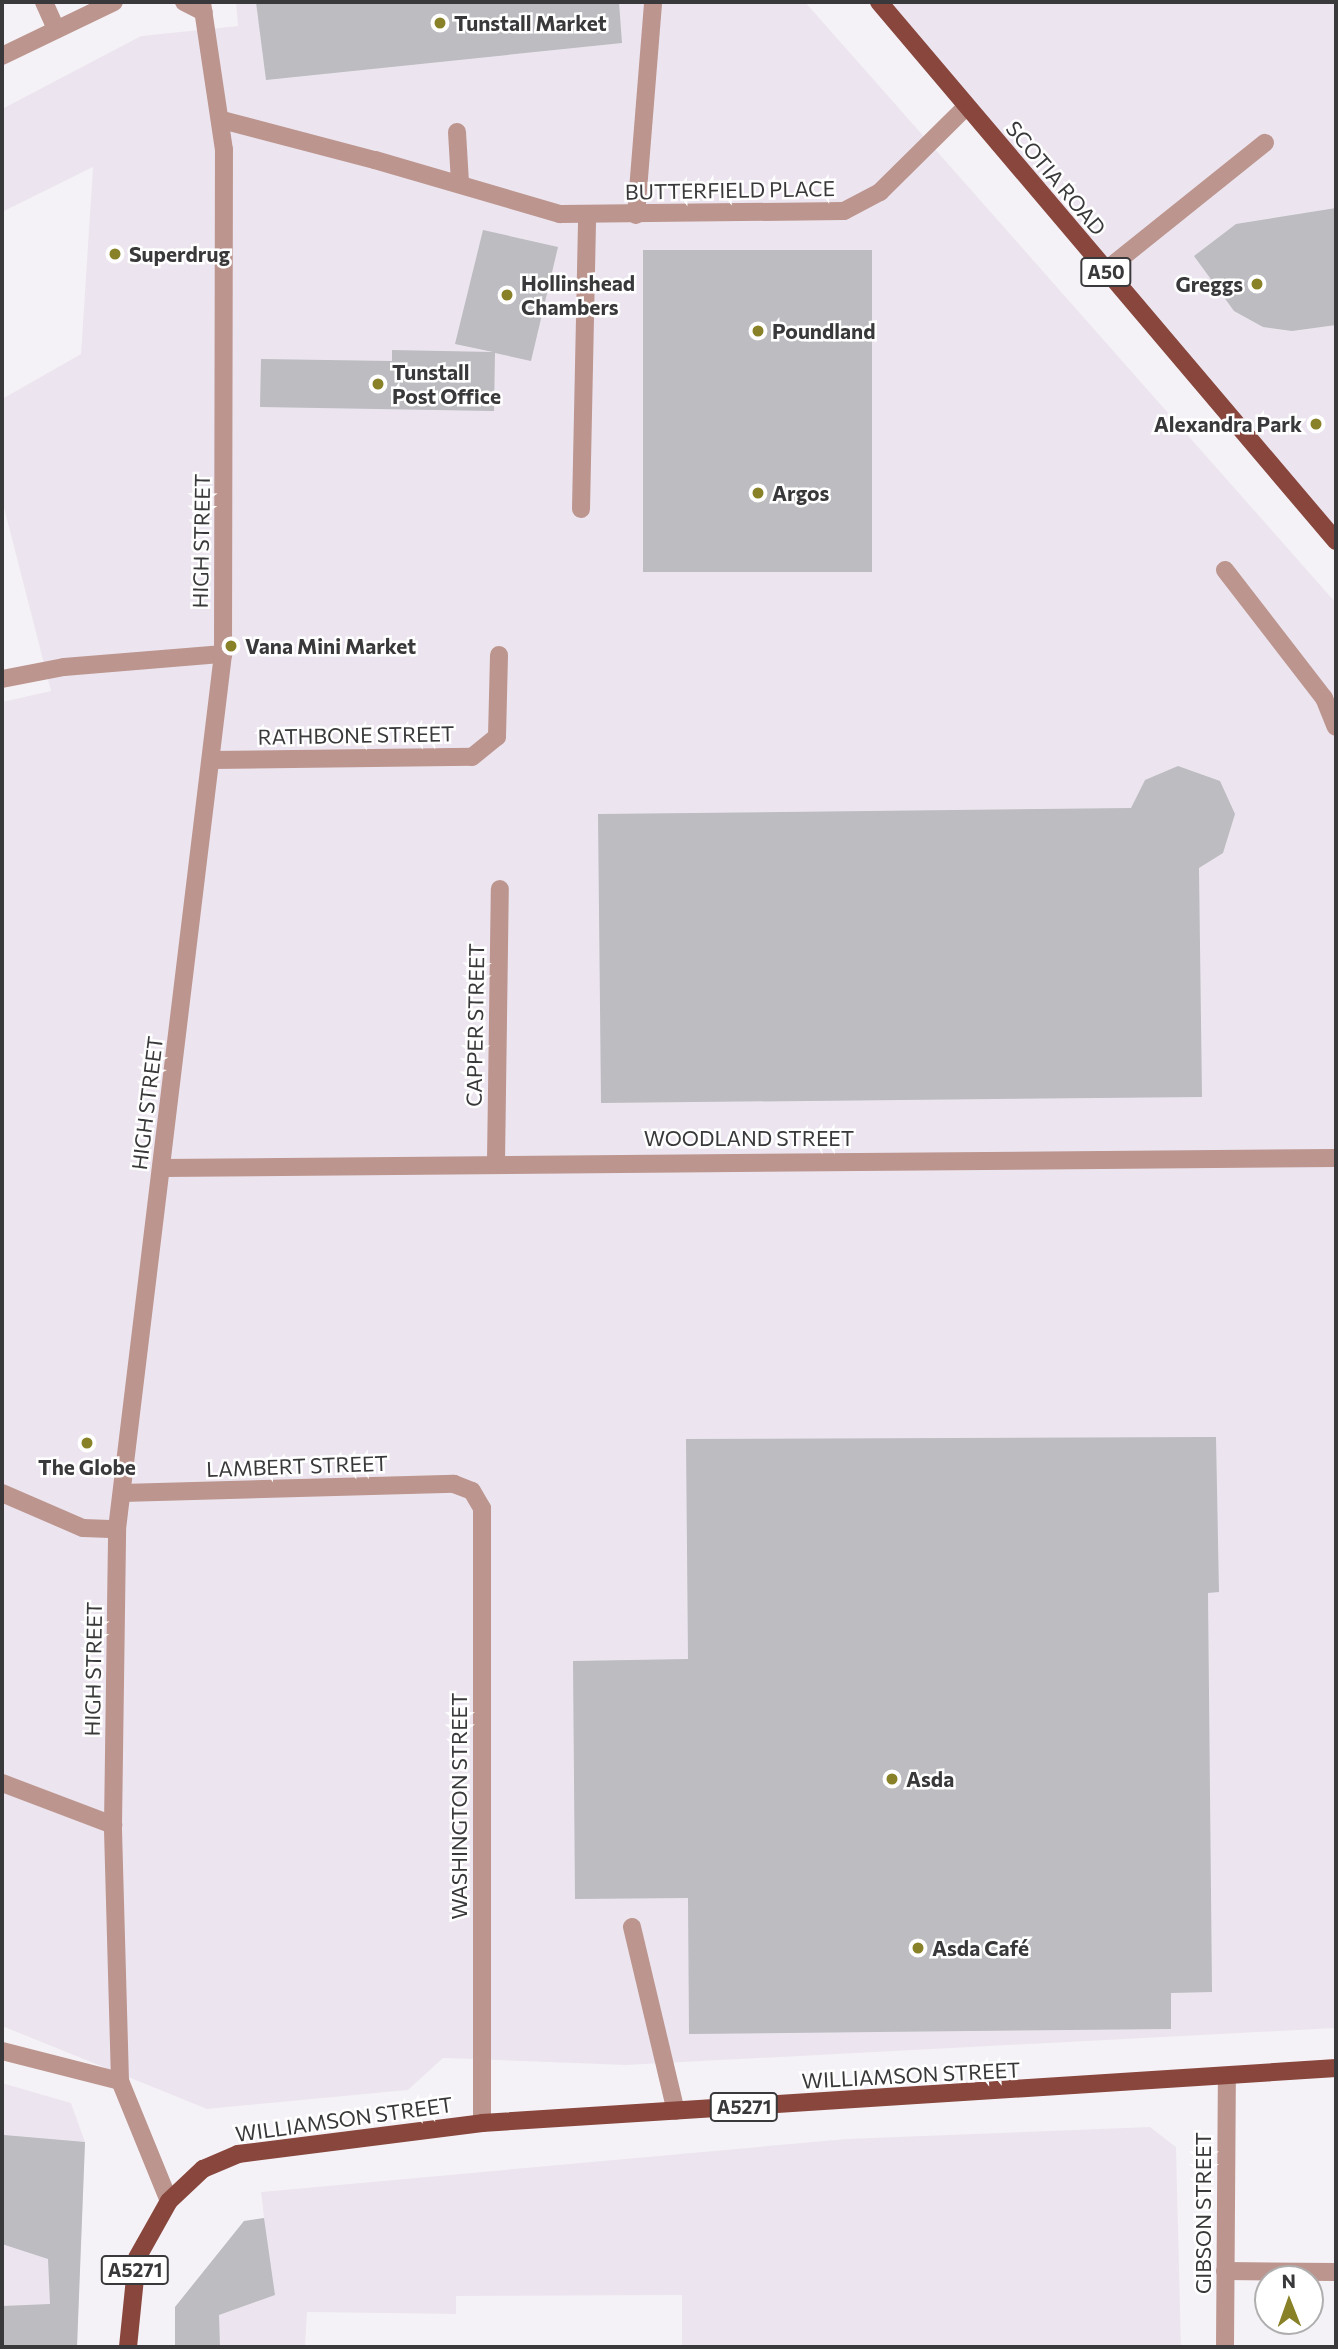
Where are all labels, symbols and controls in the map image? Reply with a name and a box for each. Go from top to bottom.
place label: Tunstall Market [454,10,607,36]
marker: Tunstall Market [432,15,448,31]
street label: SCOTIA ROAD [1001,116,1111,240]
street label: BUTTERFIELD PLACE [625,176,835,204]
place label: Superdrug [129,241,230,267]
marker: Superdrug [107,246,123,262]
road number: A50 [1080,256,1132,288]
place label: Hollinshead Chambers [521,270,635,320]
place label: Greggs [1175,271,1243,297]
marker: Greggs [1249,276,1265,292]
marker: Hollinshead Chambers [499,287,515,303]
place label: Poundland [772,318,876,344]
marker: Poundland [750,323,766,339]
place label: Tunstall Post Office [392,359,501,409]
marker: Tunstall Post Office [370,376,386,392]
place label: Alexandra Park [1154,411,1302,437]
marker: Alexandra Park [1308,416,1324,432]
street label: HIGH STREET [187,473,215,609]
place label: Argos [772,480,829,506]
marker: Argos [750,485,766,501]
place label: Vana Mini Market [245,633,416,659]
marker: Vana Mini Market [223,638,239,654]
street label: RATHBONE STREET [257,721,455,749]
street label: CAPPER STREET [461,943,489,1107]
street label: HIGH STREET [126,1035,168,1171]
street label: WOODLAND STREET [644,1125,854,1151]
marker: The Globe [79,1435,95,1451]
street label: LAMBERT STREET [206,1450,388,1482]
place label: The Globe [38,1454,136,1480]
street label: HIGH STREET [79,1601,107,1737]
street label: WASHINGTON STREET [446,1692,472,1920]
place label: Asda [906,1766,954,1792]
marker: Asda [884,1771,900,1787]
place label: Asda Café [932,1935,1029,1961]
marker: Asda Café [910,1940,926,1956]
street label: WILLIAMSON STREET [801,2057,1021,2093]
street label: WILLIAMSON STREET [234,2091,454,2147]
road number: A5271 [709,2092,779,2122]
street label: GIBSON STREET [1190,2132,1216,2294]
road number: A5271 [100,2254,170,2286]
north arrow [1254,2265,1324,2335]
text: N [1281,2269,1296,2292]

